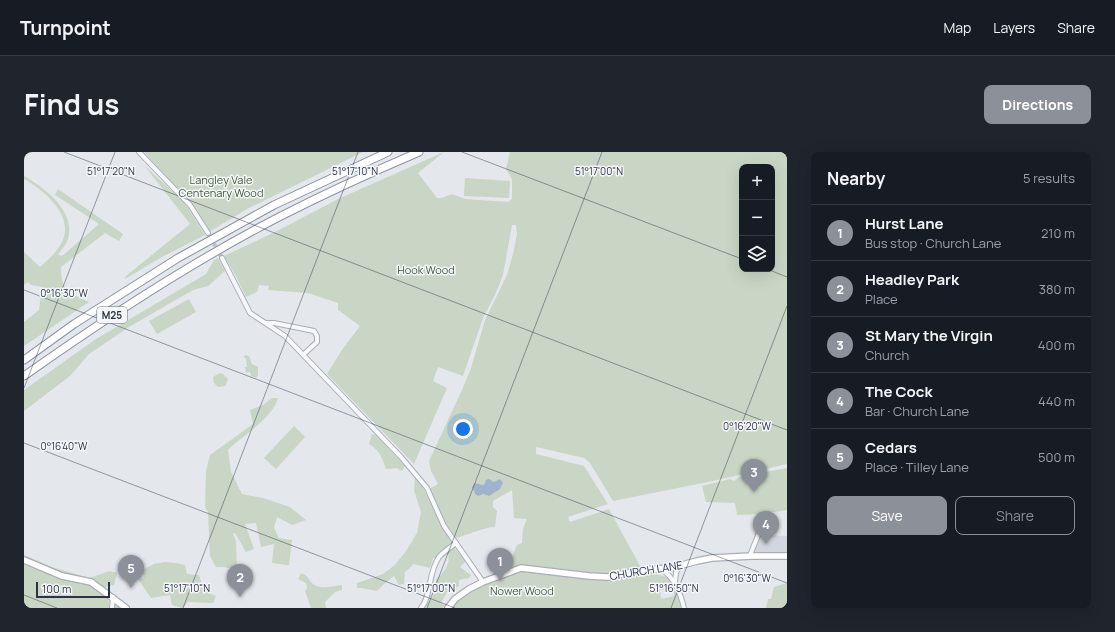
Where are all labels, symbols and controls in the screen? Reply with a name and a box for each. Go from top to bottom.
text: Turnpoint [20,15,111,41]
text: Map [943,18,971,37]
text: Layers [993,18,1035,37]
text: Share [1057,18,1095,37]
text: Find us [24,85,119,123]
button: Directions [984,85,1091,124]
text: 51°17'20"N [87,164,135,178]
text: 51°17'10"N [332,164,378,178]
text: 51°17'00"N [575,164,623,178]
map controls [739,164,775,272]
button: + [739,164,775,200]
text: Nearby [827,167,885,190]
text: 5 results [1023,169,1075,187]
park label: Langley Vale Centenary Wood [179,172,263,200]
button: − [739,200,775,236]
text: Hurst Lane [865,213,943,234]
text: 1 [837,224,843,242]
text: 210 m [1041,224,1075,242]
text: Bus stop · Church Lane [865,234,1001,252]
button: layers [739,236,775,272]
park label: Hook Wood [397,262,455,277]
text: Headley Park [865,269,959,290]
text: 2 [836,280,844,298]
text: 380 m [1039,280,1075,298]
text: 0°16'30"W [40,286,89,300]
text: Place [865,290,898,308]
road number: M25 [97,307,127,323]
text: St Mary the Virgin [865,325,993,346]
text: 3 [836,336,844,354]
text: 400 m [1038,336,1075,354]
text: Church [865,346,909,364]
text: The Cock [865,381,933,402]
text: 4 [836,392,844,410]
text: 440 m [1038,392,1075,410]
text: Bar · Church Lane [865,402,969,420]
your location [453,419,473,439]
text: 0°16'20"W [723,419,772,433]
text: Cedars [865,437,917,458]
text: 0°16'40"W [41,439,88,453]
text: 5 [836,448,844,466]
text: 500 m [1038,448,1075,466]
text: Place · Tilley Lane [865,458,969,476]
pin: 3 [741,459,767,492]
button: Save [827,496,947,535]
button: Share [955,496,1075,535]
pin: 4 [753,511,779,544]
pin: 1 [487,548,513,581]
pin: 5 [118,555,144,588]
street label: CHURCH LANE [608,557,684,583]
pin: 2 [227,564,253,597]
text: 0°16'30"W [723,571,772,585]
scale bar [36,580,110,599]
text: 100 m [42,581,71,596]
text: 51°17'10"N [164,581,210,595]
text: 51°17'00"N [407,581,455,595]
text: 51°16'50"N [649,581,699,595]
park label: Nower Wood [490,583,554,598]

